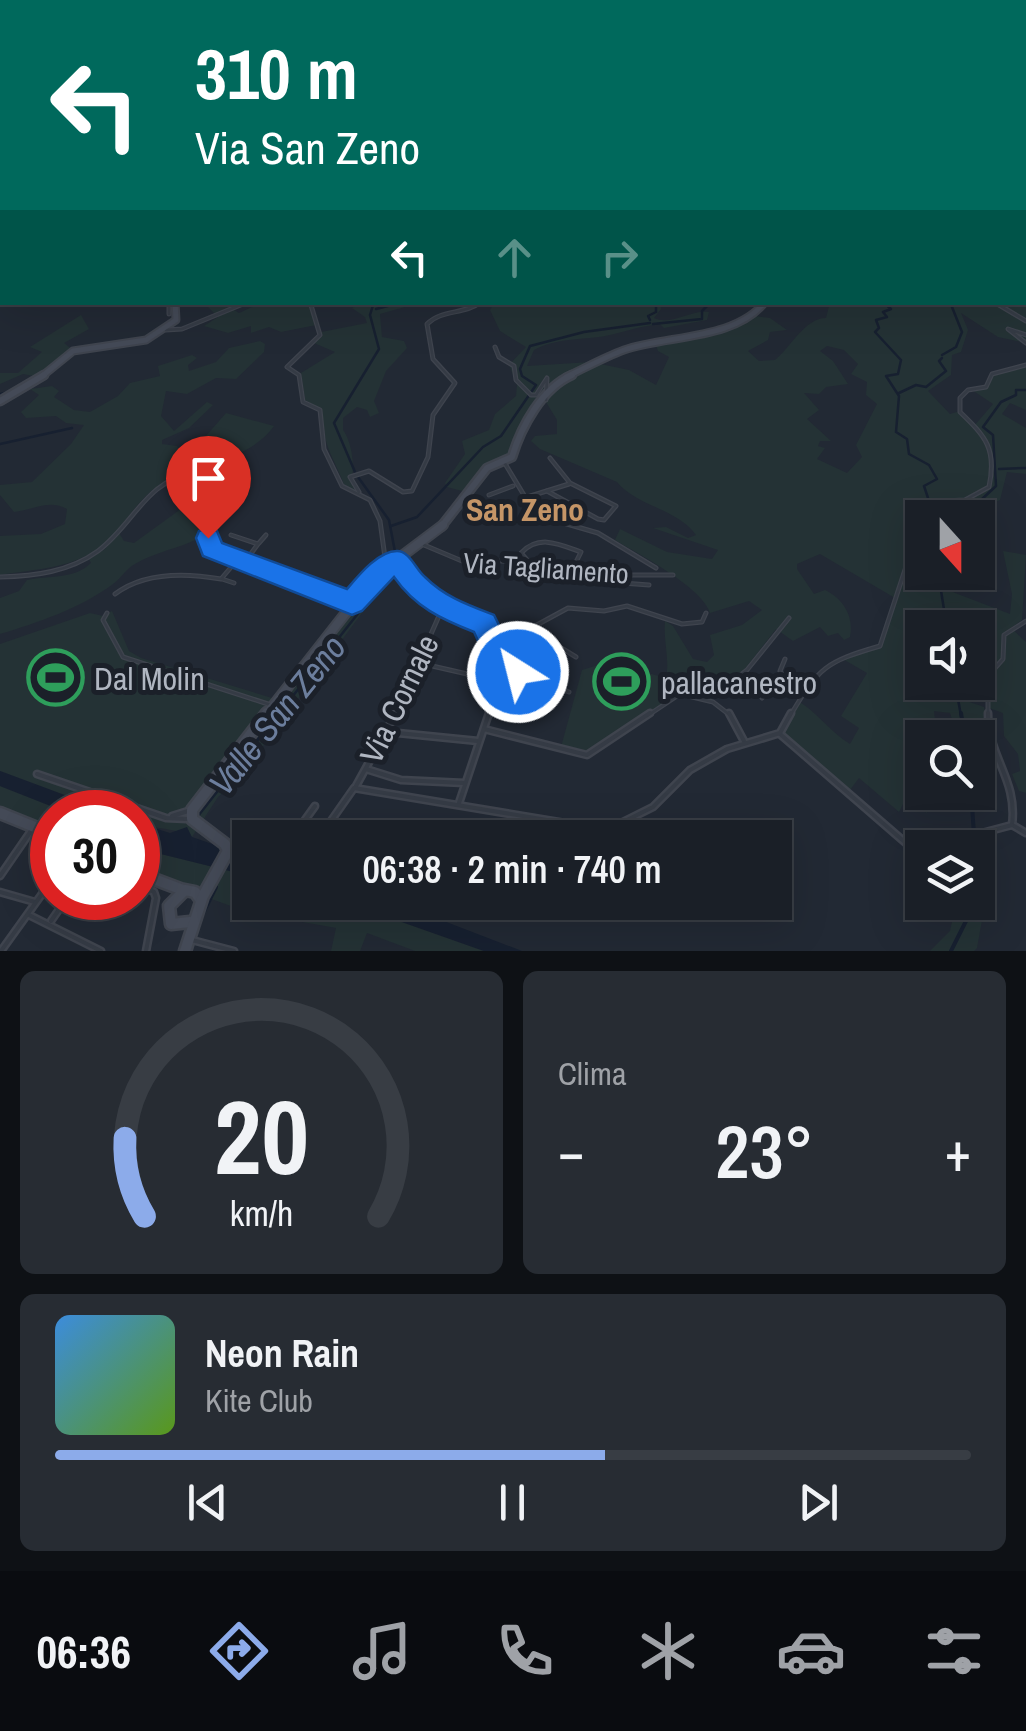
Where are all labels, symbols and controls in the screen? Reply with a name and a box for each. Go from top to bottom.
text: 310 m [195,27,358,121]
icon: left [30,40,160,170]
text: Via San Zeno [195,117,420,178]
icon: left [382,230,437,285]
icon: ahead [487,230,542,285]
icon: right [592,230,647,285]
pin [166,436,251,539]
icon: arrive [181,451,236,506]
district label: San Zeno [466,488,584,531]
north arrow [905,500,995,590]
map controls [905,500,995,920]
street label: Via Tagliamento [462,543,630,593]
button: sound [905,610,995,700]
position arrow [466,620,570,724]
water label: Valle San Zeno [198,625,356,805]
street label: Via Cornale [349,628,449,770]
sports icon: Dal Molin [25,648,85,708]
sports icon: pallacanestro [592,652,652,712]
place label: Dal Molin [94,657,205,700]
place label: pallacanestro [661,661,817,704]
button: search [905,720,995,810]
speed limit sign: 30 [30,790,160,920]
button: layers [905,830,995,920]
text: 06:38 · 2 min · 740 m [362,844,662,895]
text: Clima [558,1052,627,1095]
text: 20 [214,1066,309,1206]
text: 23° [715,1100,814,1201]
text: − [558,1114,584,1188]
text: + [945,1114,971,1188]
text: km/h [230,1189,293,1237]
text: Neon Rain [205,1328,359,1379]
text: Kite Club [205,1379,313,1422]
icon: previous [180,1475,235,1530]
icon: pause [485,1475,540,1530]
icon: next [791,1475,846,1530]
icon: directions [204,1616,274,1686]
icon: music [347,1616,417,1686]
icon: phone [490,1616,560,1686]
icon: climate [633,1616,703,1686]
icon: car [776,1616,846,1686]
icon: filters [919,1616,989,1686]
text: 06:36 [37,1621,131,1682]

